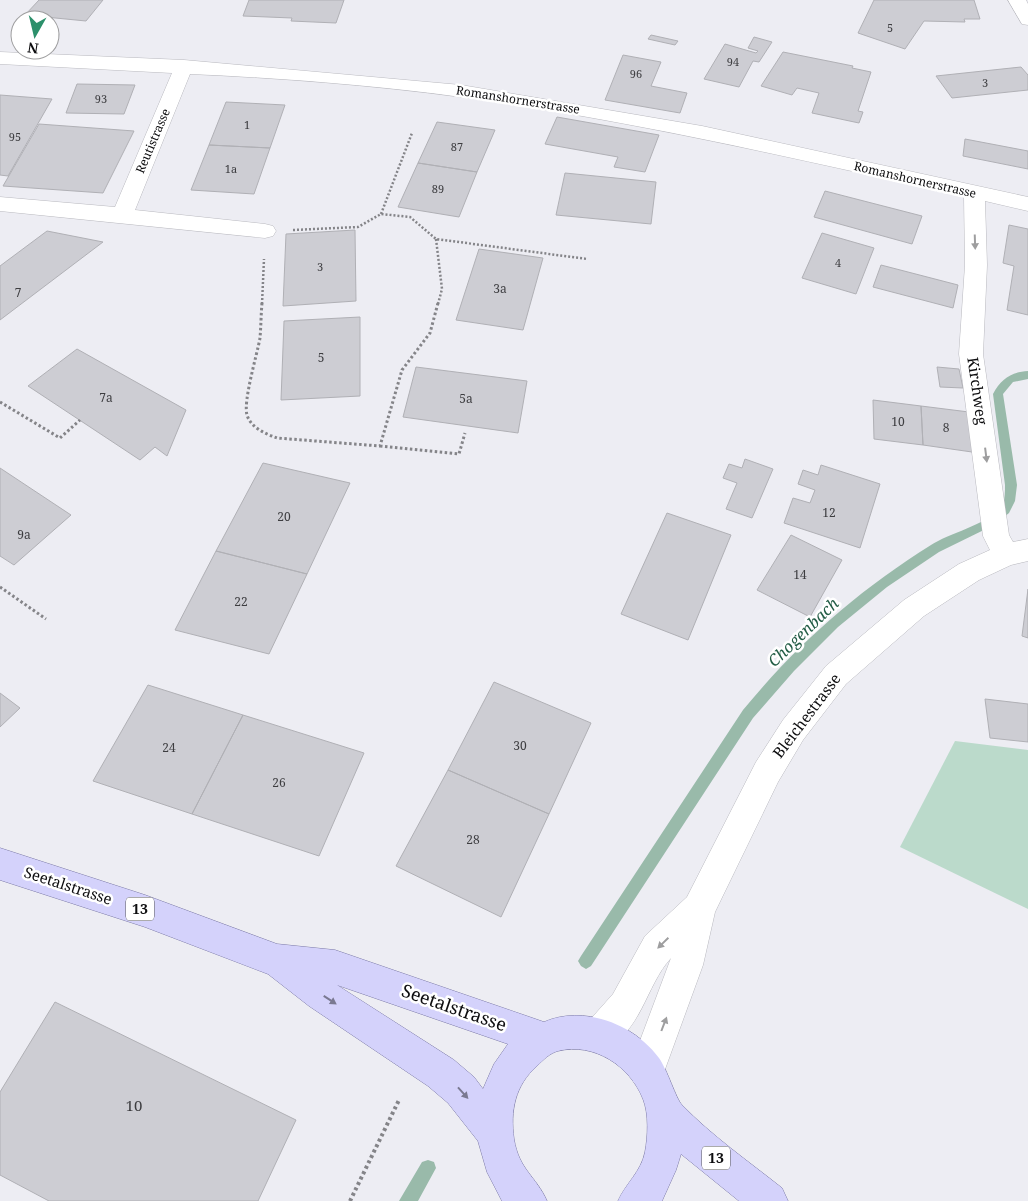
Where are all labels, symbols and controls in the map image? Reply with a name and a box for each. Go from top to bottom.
north arrow [10,10,60,60]
house number: 5 [887,20,893,35]
text: N [26,38,40,59]
house number: 94 [727,54,739,69]
house number: 96 [630,66,642,81]
house number: 3 [982,75,988,90]
street label: Romanshornerstrasse [455,81,581,118]
house number: 93 [95,91,107,106]
street label: Reutistrasse [131,106,174,176]
house number: 1 [244,117,250,132]
house number: 95 [9,129,21,144]
house number: 87 [451,139,463,154]
street label: Romanshornerstrasse [852,157,978,202]
house number: 1a [225,161,237,176]
house number: 89 [432,181,444,196]
one-way arrow [972,234,980,250]
house number: 4 [835,255,841,270]
house number: 3 [317,259,323,274]
house number: 3a [493,280,507,297]
house number: 7 [15,284,22,301]
house number: 5 [318,349,324,366]
street label: Kirchweg [963,356,993,426]
house number: 7a [99,389,113,406]
house number: 5a [459,390,473,407]
house number: 10 [891,413,905,430]
house number: 8 [943,419,950,436]
one-way arrow [982,448,990,464]
house number: 12 [822,504,836,521]
house number: 20 [277,508,291,525]
house number: 9a [17,526,31,543]
house number: 14 [793,566,807,583]
water label: Chogenbach [763,592,844,671]
house number: 22 [234,593,248,610]
street label: Bleichestrasse [768,669,845,762]
house number: 30 [513,737,527,754]
house number: 24 [162,739,176,756]
house number: 26 [272,774,286,791]
house number: 28 [466,831,480,848]
street label: Seetalstrasse [22,861,115,909]
road number: 13 [126,898,154,921]
one-way arrow [657,937,669,949]
street label: Seetalstrasse [399,978,510,1036]
one-way arrow [324,995,337,1004]
one-way arrow [660,1016,668,1031]
one-way arrow [457,1087,469,1099]
house number: 10 [126,1095,142,1115]
road number: 13 [702,1146,730,1170]

